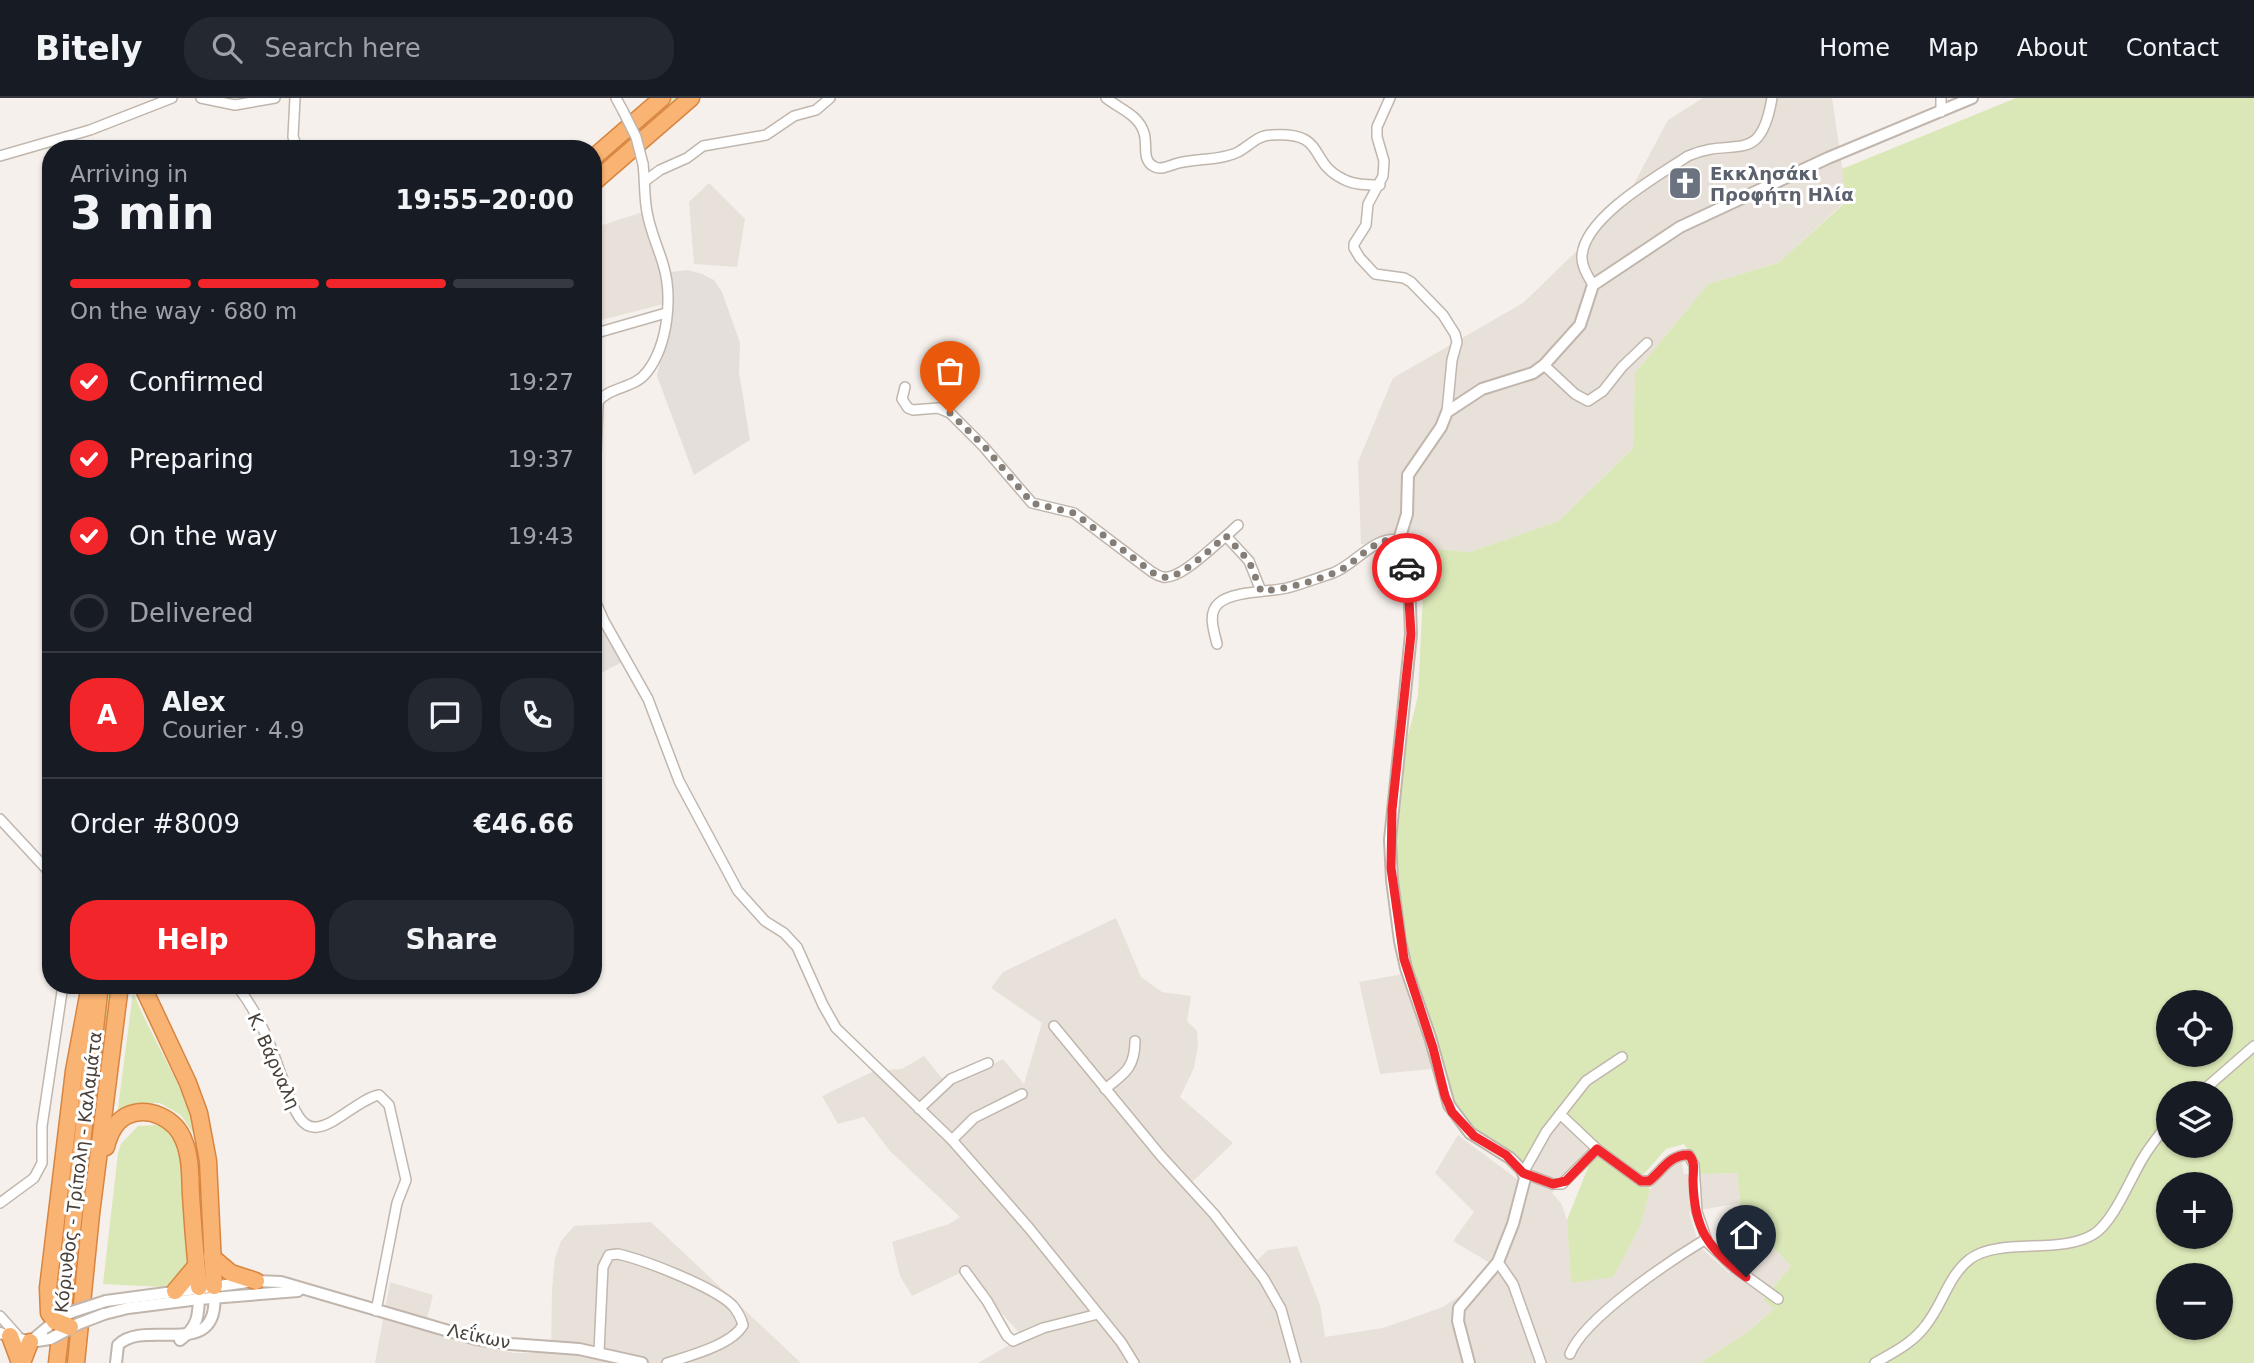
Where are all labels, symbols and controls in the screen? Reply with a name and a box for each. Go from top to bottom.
search box [184,17,674,80]
text: Bitely [35,29,142,68]
icon: search [208,29,246,67]
text: Search here [264,33,421,63]
text: Home [1819,34,1890,62]
text: Map [1928,34,1979,62]
text: About [2017,34,2088,62]
text: Contact [2126,34,2219,62]
text: Arriving in [70,161,188,187]
place label: Εκκλησάκι Προφήτη Ηλία [1710,163,1854,205]
church icon: Εκκλησάκι Προφήτη Ηλία [1666,164,1704,202]
text: 19:55–20:00 [395,185,574,215]
text: 3 min [70,186,214,240]
text: On the way · 680 m [70,298,297,324]
pin [920,341,980,413]
icon: bag [931,352,969,390]
icon: check [70,363,108,401]
text: Confirmed [129,367,264,397]
text: 19:27 [508,369,574,395]
icon: check [70,440,108,478]
text: Preparing [129,444,254,474]
text: 19:37 [508,446,574,472]
icon: check [70,517,108,555]
text: On the way [129,521,278,551]
text: 19:43 [508,523,574,549]
courier [1372,533,1442,603]
icon: car [1388,549,1426,587]
text: Delivered [129,598,253,628]
button: chat [408,678,482,752]
button: phone [500,678,574,752]
text: Alex [162,687,225,717]
text: A [97,700,117,730]
text: Courier · 4.9 [162,717,305,743]
text: Order #8009 [70,809,240,839]
text: €46.66 [474,809,574,839]
button: Help [70,900,315,980]
button: Share [329,900,574,980]
map controls [2156,990,2233,1340]
button: locate [2156,990,2233,1067]
street label: Κ. Βάρναλη [243,1010,305,1112]
street label: Κόρινθος - Τρίπολη - Καλαμάτα [50,1030,106,1314]
button: layers [2156,1081,2233,1158]
button: + [2156,1172,2233,1249]
pin [1716,1205,1776,1277]
icon: home [1727,1216,1765,1254]
button: − [2156,1263,2233,1340]
street label: Λεΐκων [446,1318,513,1353]

